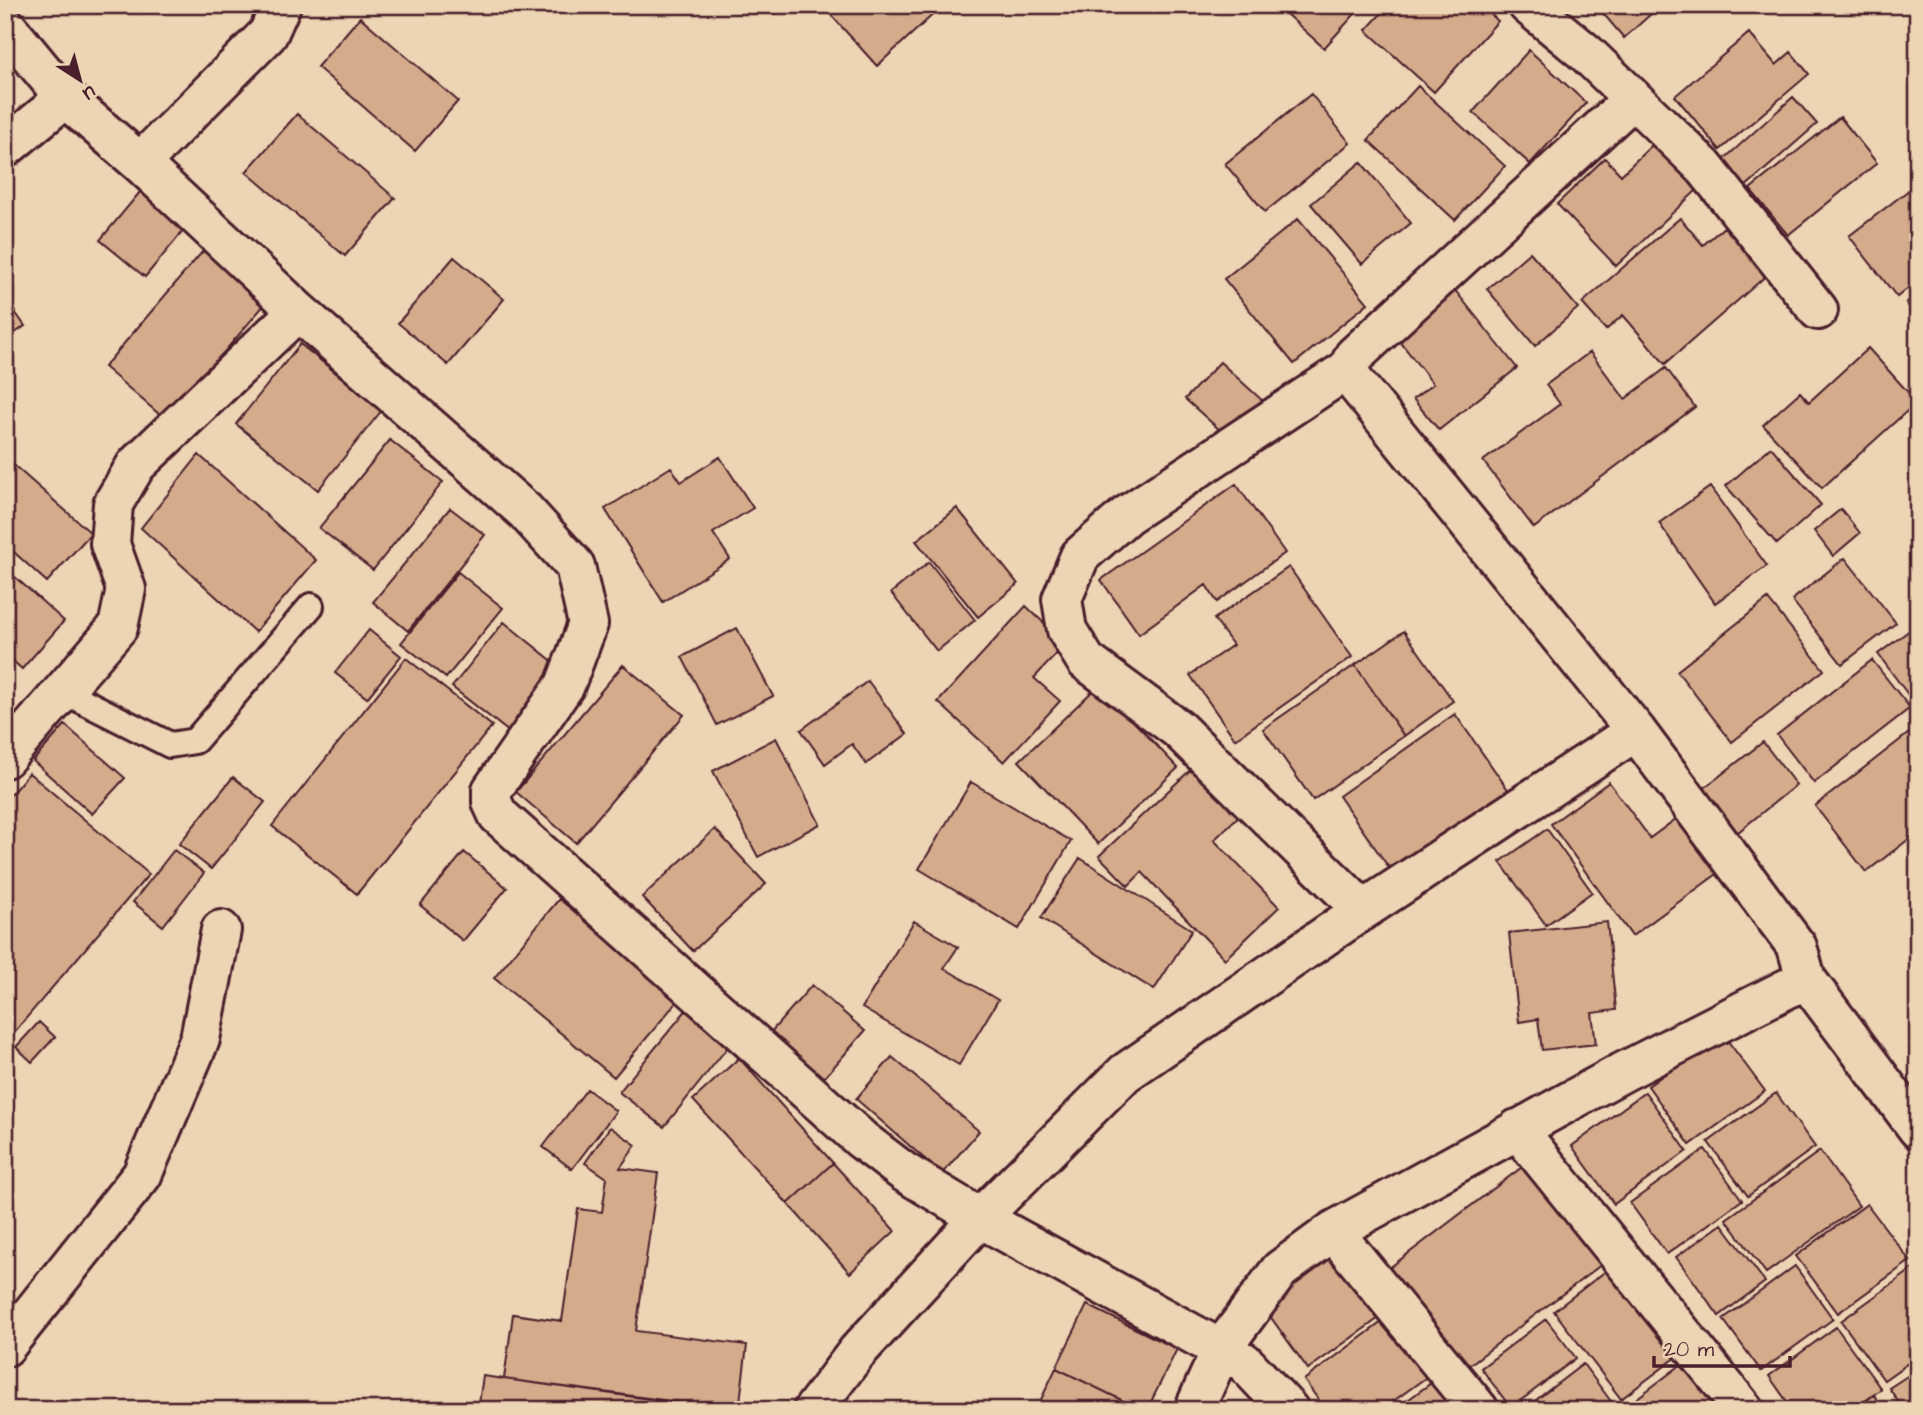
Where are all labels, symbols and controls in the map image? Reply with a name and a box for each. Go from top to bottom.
north arrow [46,46,116,116]
text: U [77,78,101,107]
scale bar [1654,1324,1790,1368]
text: 20 m [1664,1335,1715,1364]

